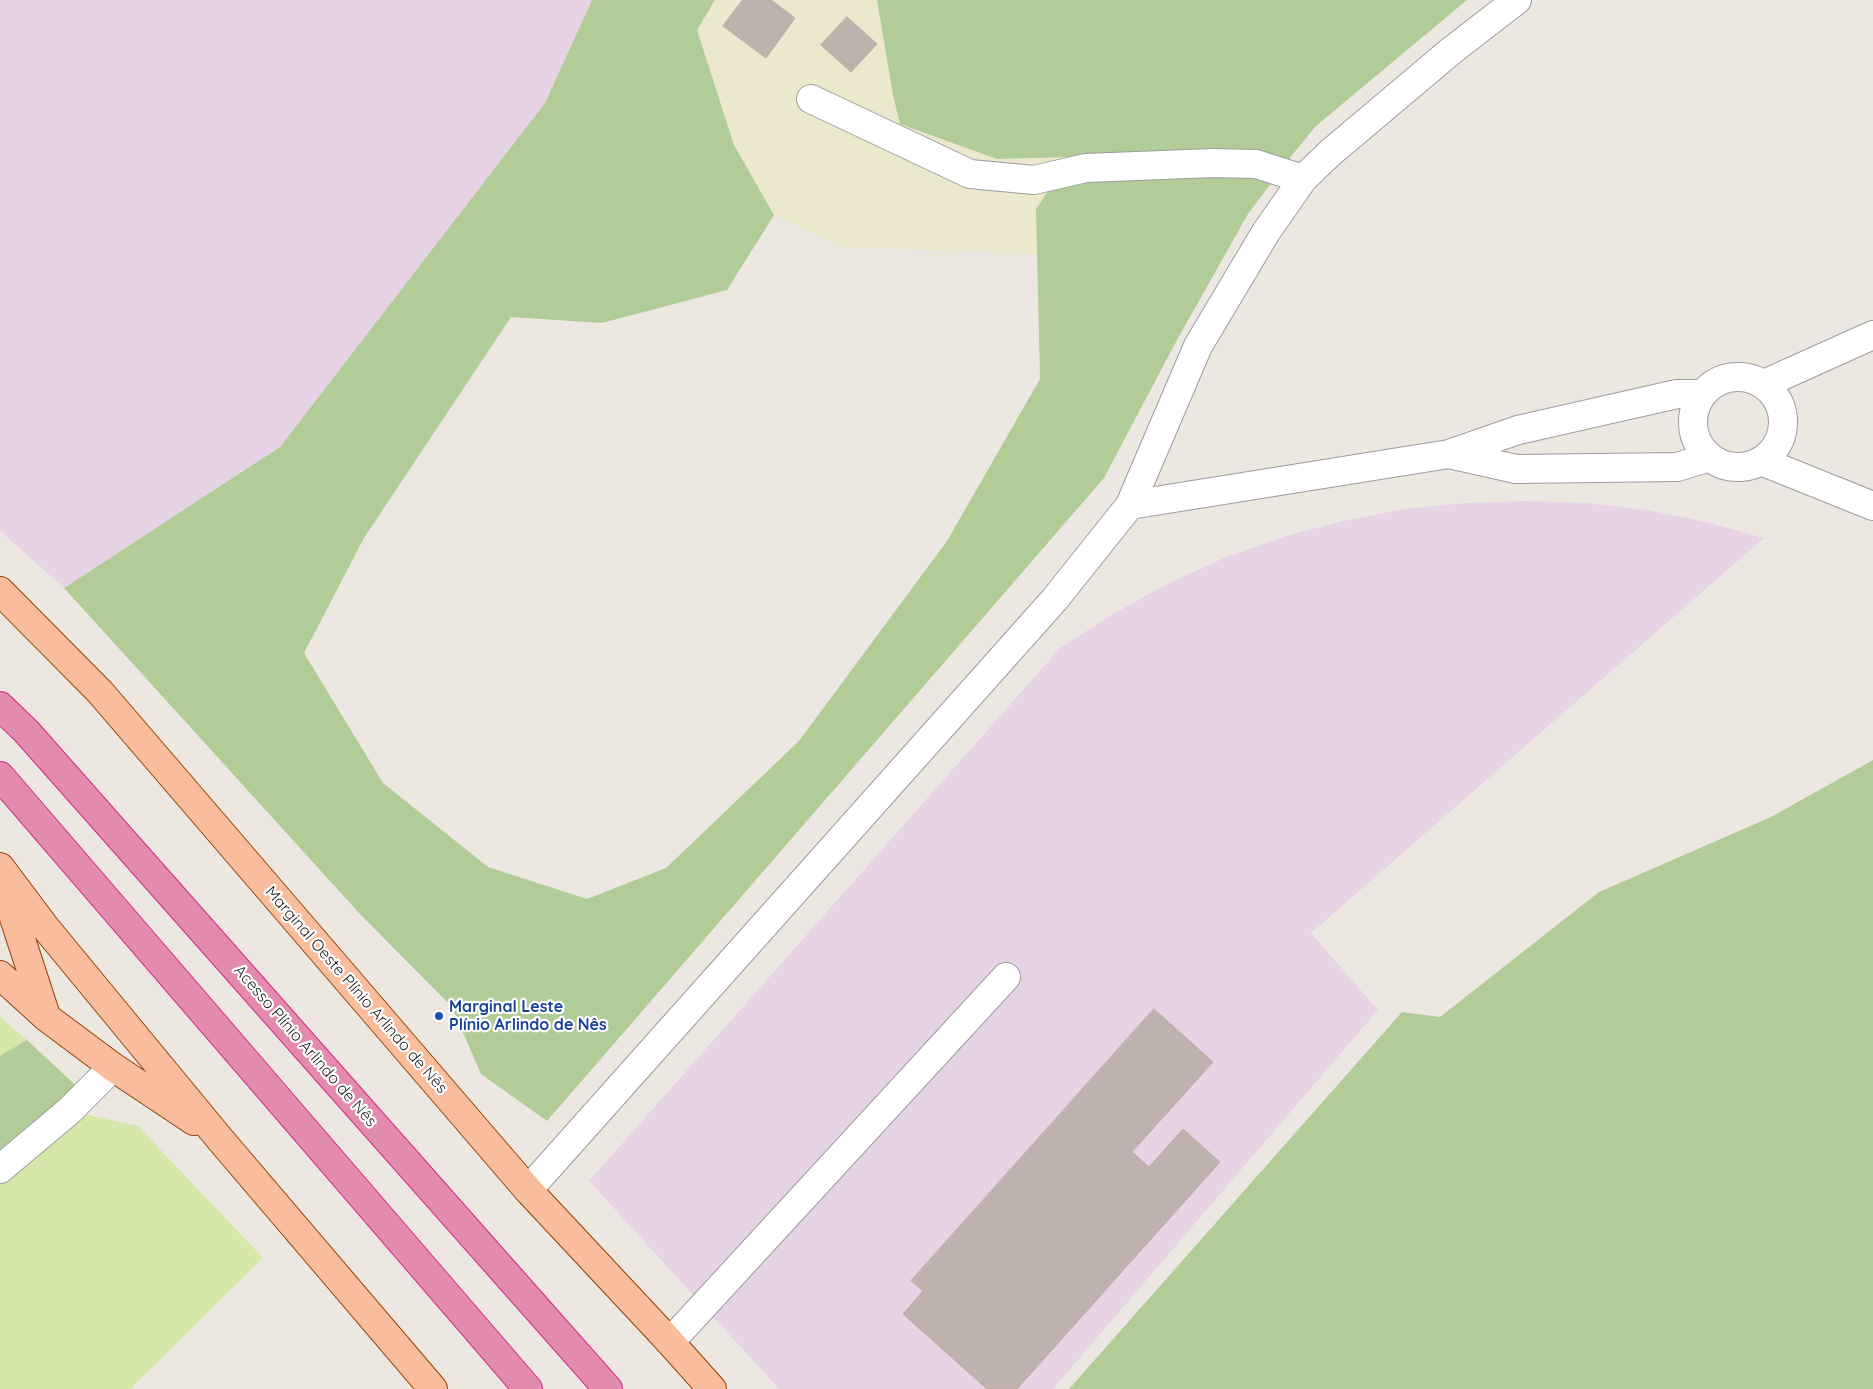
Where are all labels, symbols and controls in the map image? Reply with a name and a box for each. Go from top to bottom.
street label: Marginal Oeste Plínio Arlindo de Nês [261,883,451,1097]
street label: Acesso Plínio Arlindo de Nês [230,961,380,1131]
place label: Marginal Leste Plínio Arlindo de Nês [449,997,607,1035]
marker: Marginal Leste Plínio Arlindo de Nês [433,1010,445,1022]

